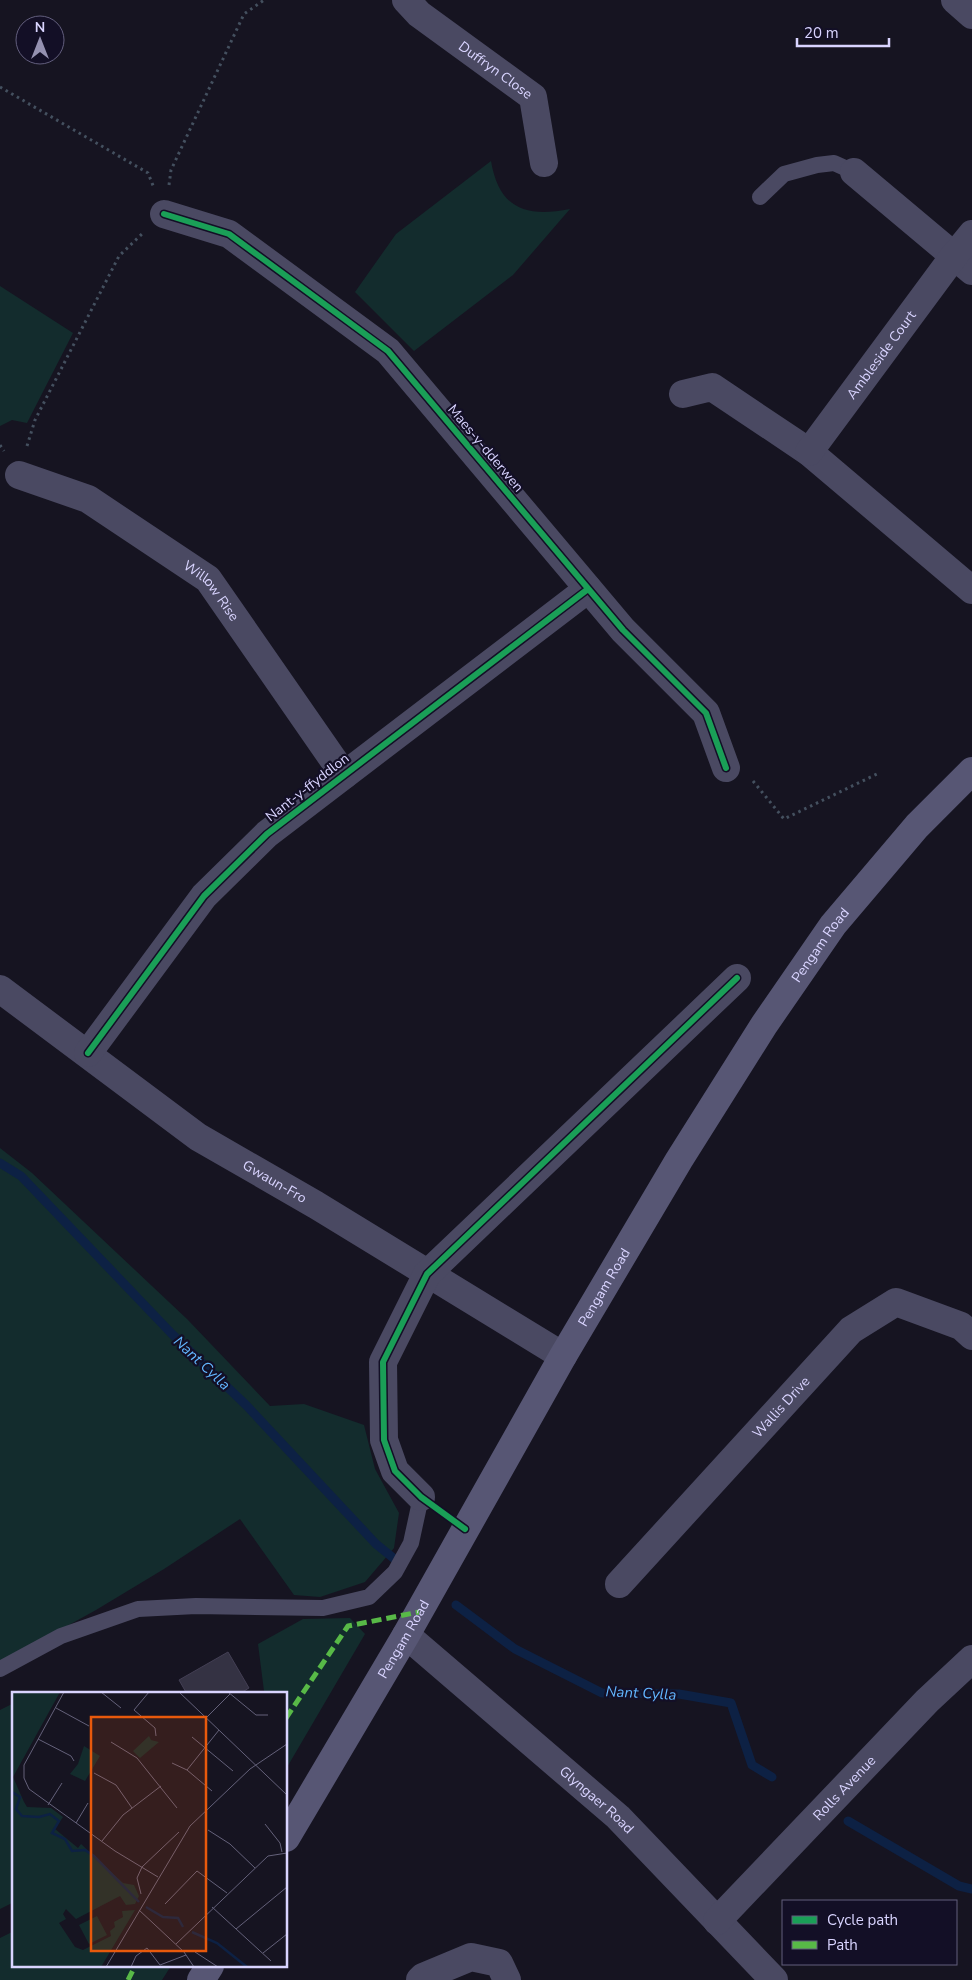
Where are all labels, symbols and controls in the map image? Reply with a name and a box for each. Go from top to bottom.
north arrow [15,15,65,65]
scale bar [797,15,890,47]
text: N [35,18,45,37]
text: 20 m [804,23,839,43]
street label: Duffryn Close [455,37,536,104]
street label: Ambleside Court [842,307,921,403]
street label: Maes-y-dderwen [443,401,528,496]
street label: Willow Rise [179,556,243,625]
street label: Nant-y-ffyddlon [262,749,353,826]
street label: Pengam Road [787,904,854,986]
street label: Gwaun-Fro [239,1156,310,1208]
street label: Pengam Road [574,1245,635,1330]
water label: Nant Cylla [169,1331,235,1395]
street label: Wallis Drive [748,1372,814,1442]
street label: Pengam Road [373,1597,434,1682]
water label: Nant Cylla [605,1681,677,1705]
inset map [12,1692,288,1968]
street label: Rolls Avenue [809,1752,880,1825]
street label: Glyngaer Road [555,1762,638,1838]
legend [782,1900,957,1965]
text: Cycle path [827,1910,898,1930]
text: Path [827,1935,858,1955]

